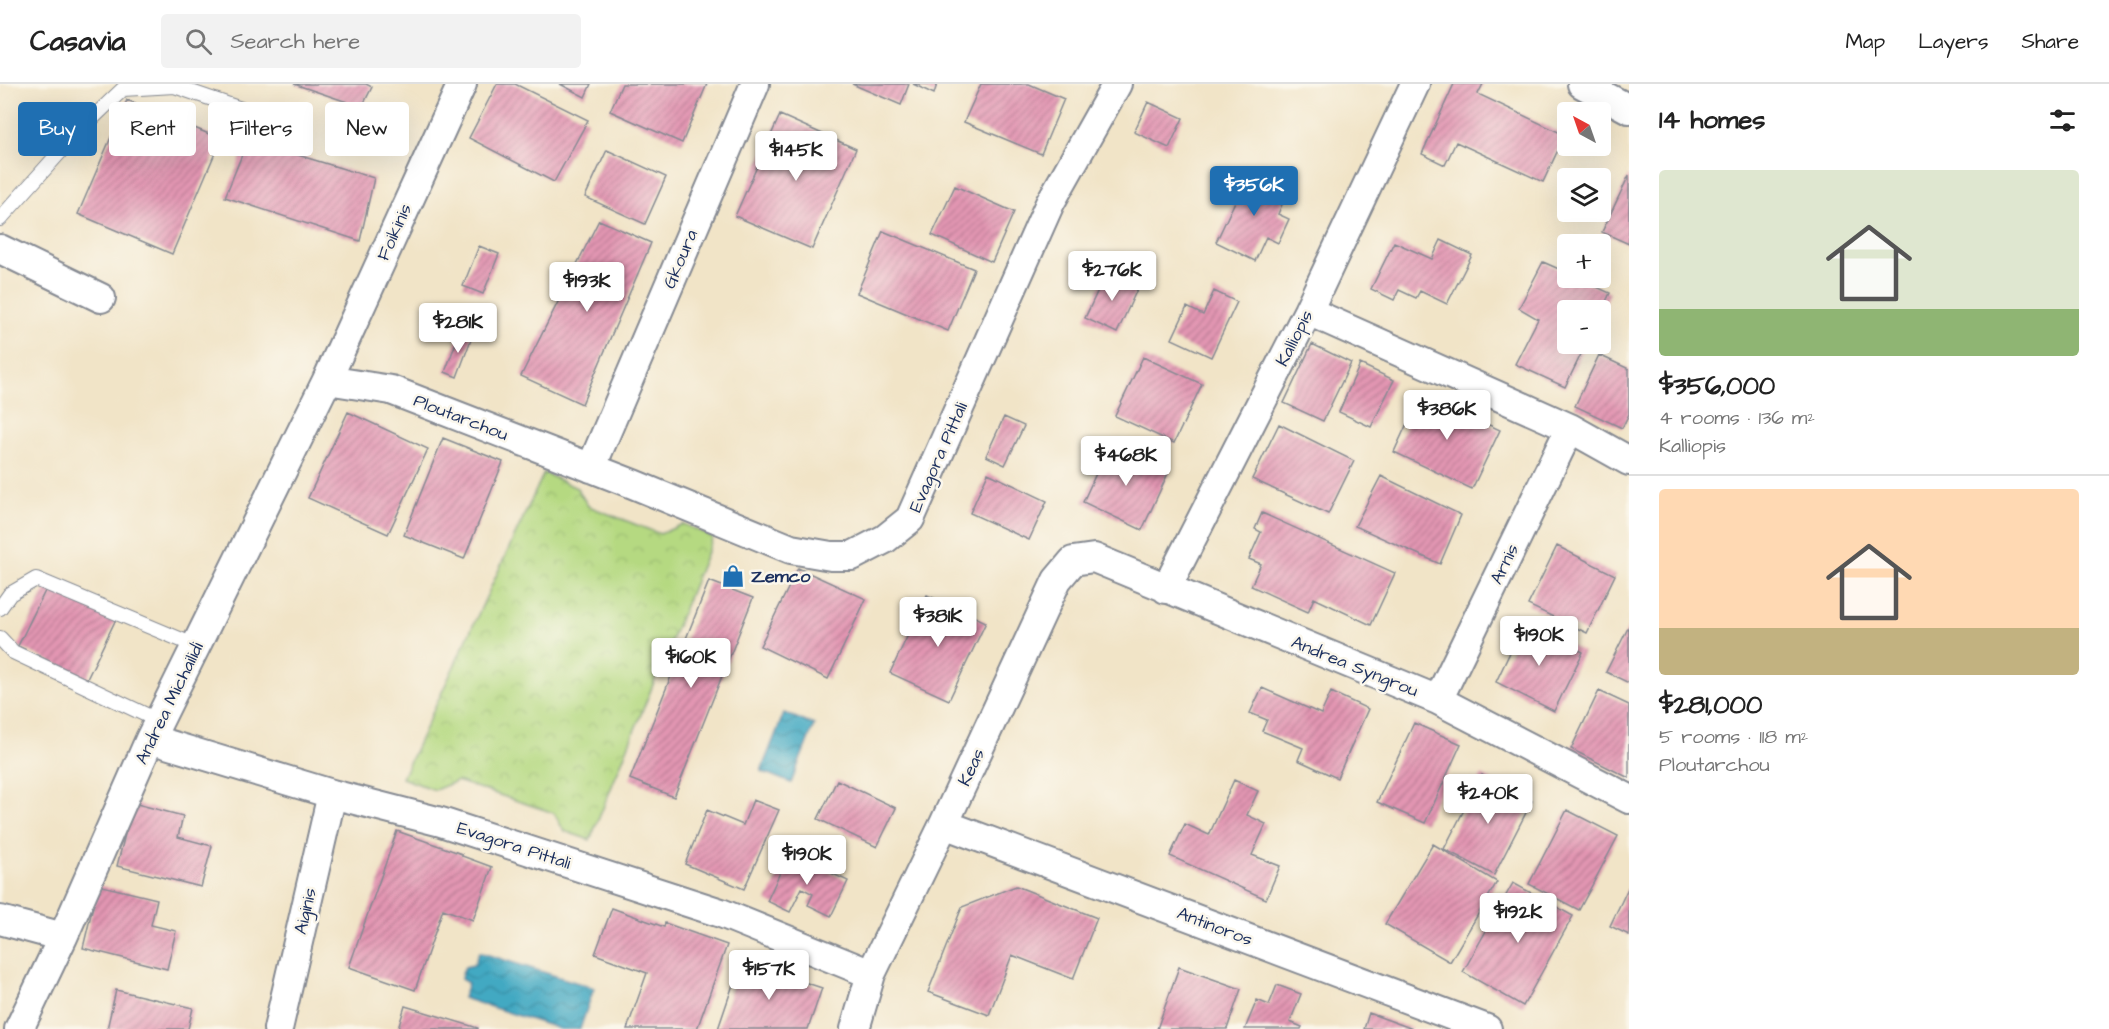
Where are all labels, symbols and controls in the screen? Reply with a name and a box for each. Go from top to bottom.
search box [161,14,581,68]
text: Casavia [30,22,125,61]
icon: search [182,25,215,58]
text: Search here [230,26,360,57]
text: Map [1845,27,1885,56]
text: Layers [1918,27,1988,56]
text: Share [2021,27,2079,56]
chip: Buy [18,102,97,156]
chip: Rent [109,102,196,156]
chip: Filters [208,102,313,156]
chip: New [325,102,409,156]
north arrow [1557,102,1611,156]
map controls [1557,102,1611,354]
text: 14 homes [1659,102,1765,138]
icon: filters [2046,104,2079,137]
pin: $145K [754,131,838,182]
text: $145K [769,136,823,164]
pin: $356K [1212,166,1296,217]
button: layers [1557,168,1611,222]
text: $356K [1224,171,1284,199]
street label: Foikinis [371,200,418,265]
icon: home [1815,209,1923,317]
street label: Gkoura [657,226,704,293]
button: + [1557,234,1611,288]
pin: $276K [1070,251,1154,302]
text: $276K [1082,256,1142,284]
pin: $193K [545,262,629,313]
text: $193K [563,267,611,295]
button: − [1557,300,1611,354]
pin: $281K [416,303,500,354]
street label: Kalliopis [1270,306,1319,371]
text: $281K [433,308,483,336]
text: $356,000 [1659,368,1775,404]
street label: Ploutarchou [410,388,512,447]
pin: $386K [1405,390,1489,441]
text: $386K [1418,395,1476,423]
street label: Evagora Pittali [903,398,975,517]
text: 4 rooms · 136 m² [1659,404,1815,432]
text: Kalliopis [1659,432,1726,460]
pin: $468K [1084,436,1168,487]
text: $468K [1095,441,1157,469]
icon: home [1815,528,1923,636]
street label: Arnis [1484,540,1525,589]
shop icon: Zemco [720,563,746,589]
place label: Zemco [751,564,811,589]
pin: $381K [896,597,980,648]
text: $381K [914,602,962,630]
pin: $190K [1497,616,1581,667]
text: $190K [1514,621,1564,649]
street label: Andrea Syngrou [1287,630,1422,704]
street label: Andrea Michailidi [129,638,210,769]
pin: $160K [649,638,733,689]
text: $160K [666,643,716,671]
text: $281,000 [1659,687,1762,723]
text: 5 rooms · 118 m² [1659,723,1808,751]
street label: Keas [952,744,991,790]
text: Ploutarchou [1659,751,1770,779]
pin: $240K [1446,774,1530,825]
text: $240K [1458,779,1518,807]
street label: Evagora Pittali [453,815,574,877]
pin: $190K [765,835,849,886]
text: $190K [782,840,832,868]
street label: Aiginis [288,885,324,937]
pin: $192K [1476,893,1560,944]
text: $192K [1494,898,1542,926]
street label: Antinoros [1174,901,1256,952]
pin: $157K [727,950,811,1001]
text: $157K [743,955,795,983]

